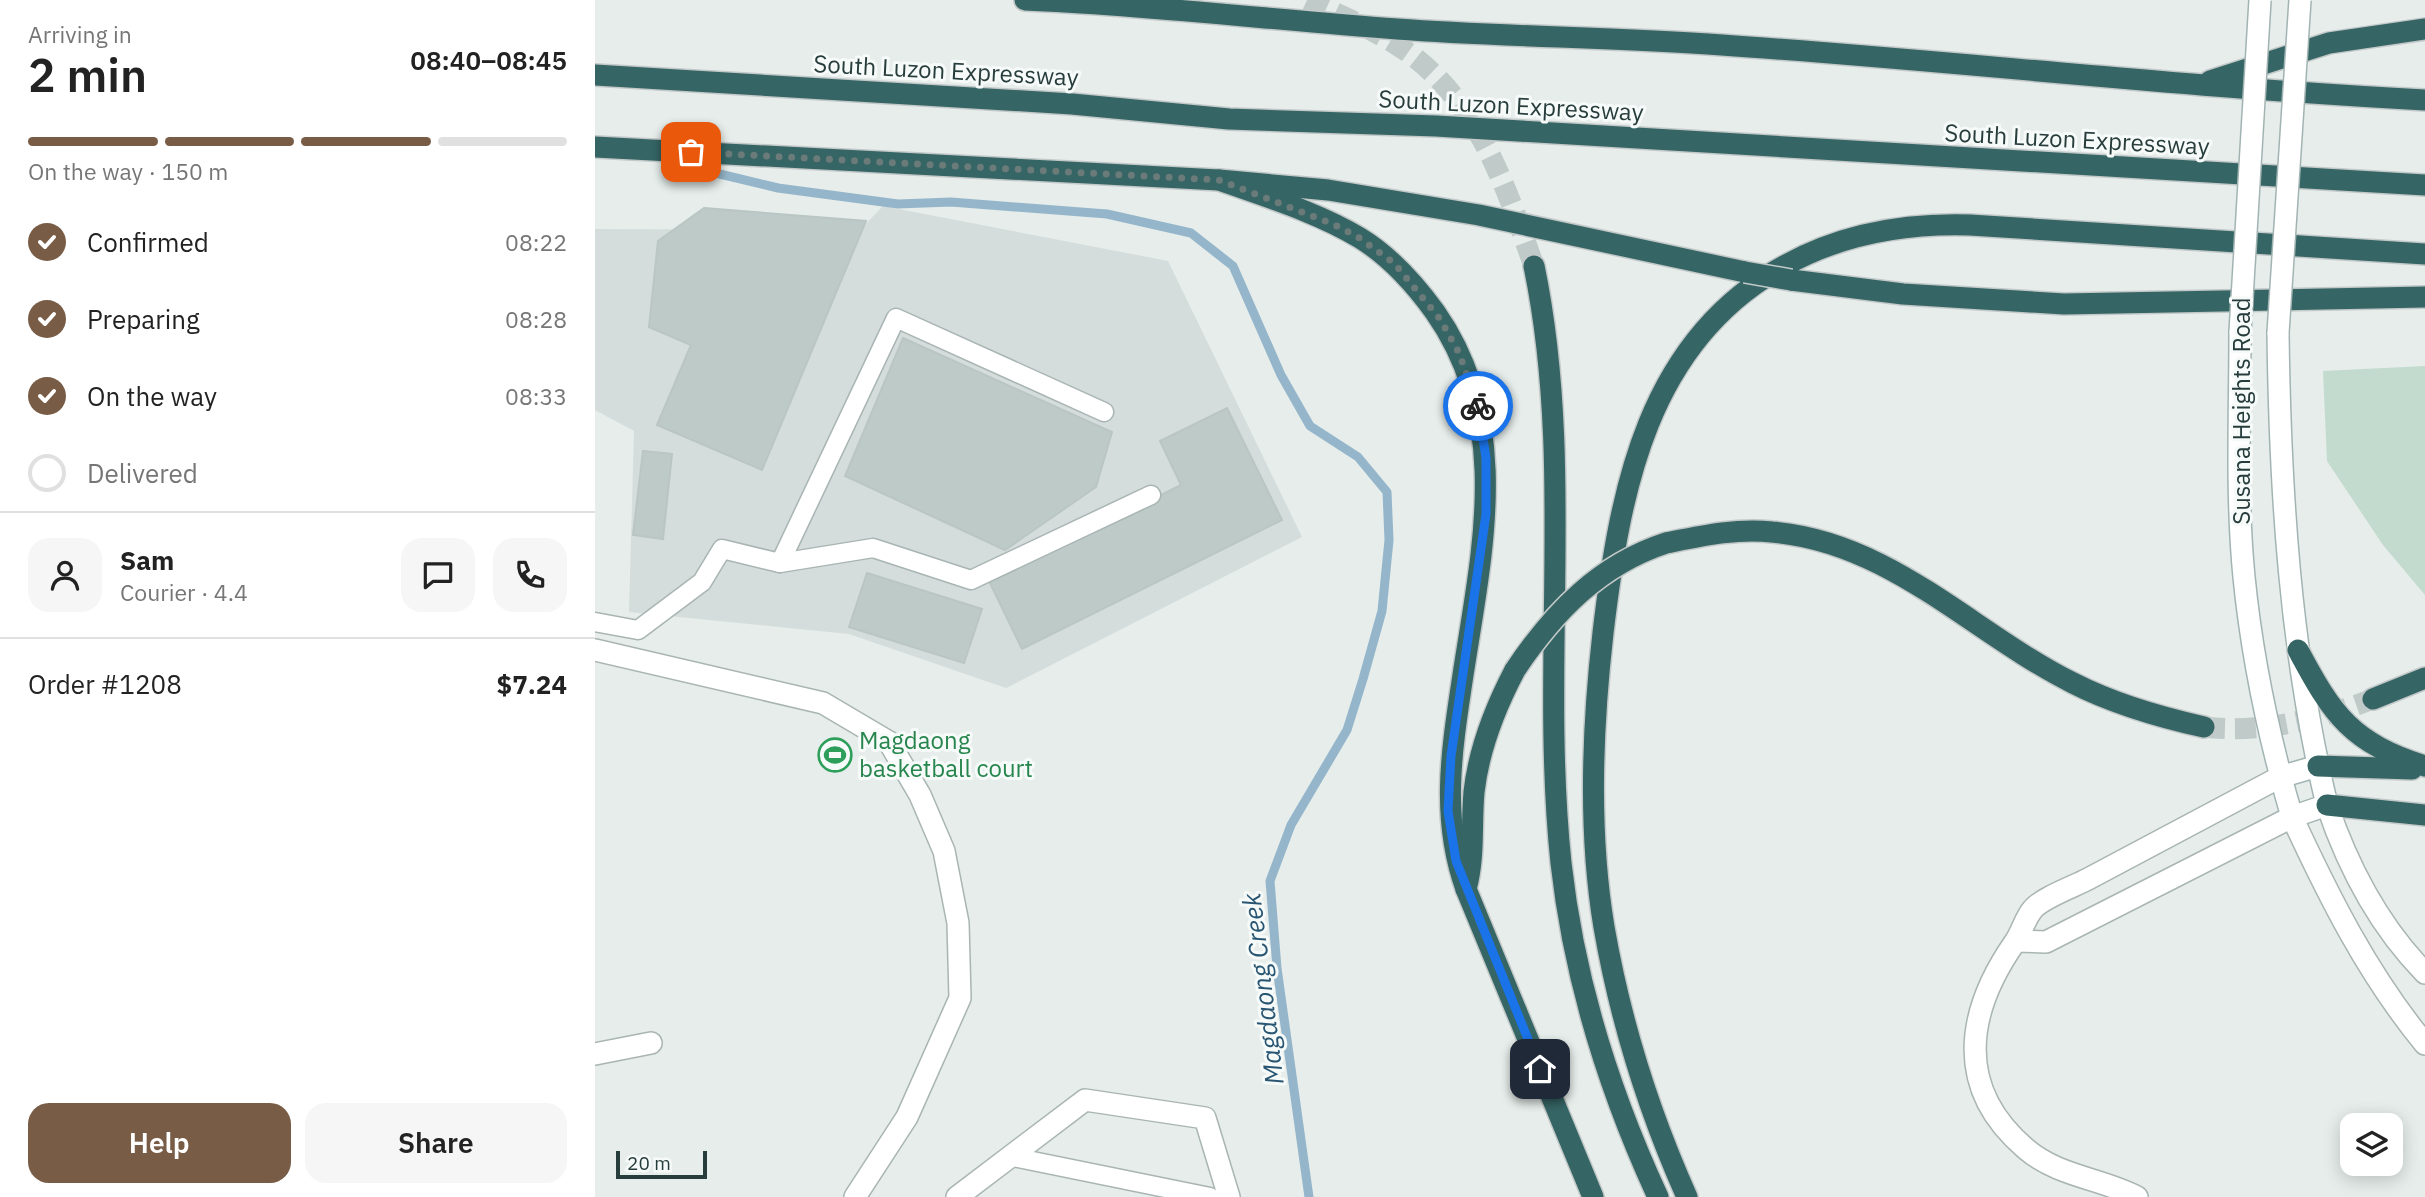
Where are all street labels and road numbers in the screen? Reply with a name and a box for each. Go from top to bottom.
street label: South Luzon Expressway [813,47,1080,93]
street label: South Luzon Expressway [1378,82,1645,128]
street label: South Luzon Expressway [1944,116,2211,162]
street label: Susana Heights Road [2225,297,2257,525]

